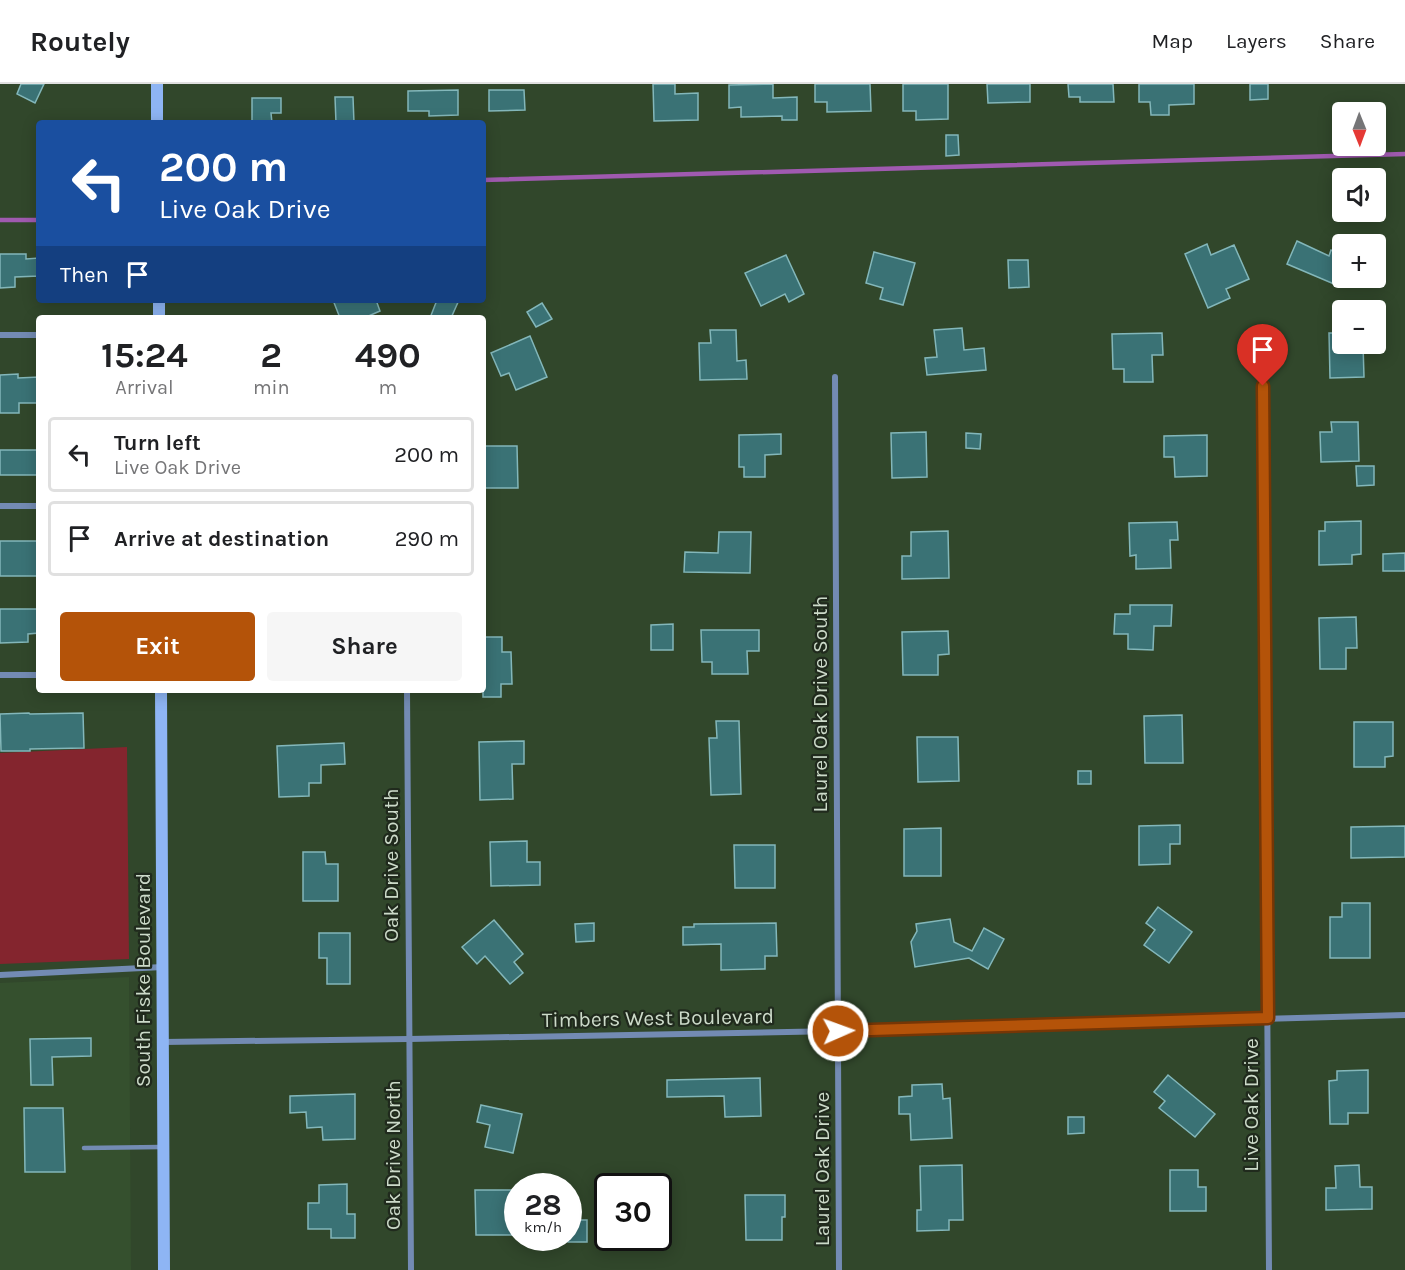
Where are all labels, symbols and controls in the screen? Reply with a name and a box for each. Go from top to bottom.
text: Routely [30,25,130,58]
text: Map [1151,29,1193,53]
text: Layers [1226,29,1287,53]
text: Share [1320,29,1375,53]
north arrow [1332,102,1386,156]
map controls [1332,102,1386,354]
text: 200 m [159,142,288,192]
icon: left [60,144,138,222]
button: sound [1332,168,1386,222]
text: Live Oak Drive [159,193,331,225]
button: + [1332,234,1386,288]
icon: arrive [121,258,154,291]
text: Then [60,262,109,288]
button: − [1332,300,1386,354]
pin [1237,324,1288,386]
icon: arrive [1246,333,1279,366]
text: 15:24 [101,334,188,376]
text: 2 [260,334,282,376]
text: 490 [355,334,421,376]
text: Arrival [115,376,174,399]
text: min [253,376,290,399]
text: m [378,376,397,399]
text: Turn left [114,430,201,456]
icon: left [63,438,96,471]
text: 200 m [394,442,459,468]
text: Live Oak Drive [114,456,241,479]
icon: arrive [63,522,96,555]
text: Arrive at destination [114,526,329,552]
text: 290 m [395,526,459,552]
street label: Laurel Oak Drive South [808,596,832,812]
button: Exit [60,612,255,681]
button: Share [267,612,462,681]
street label: Oak Drive South [379,788,403,942]
street label: South Fiske Boulevard [131,873,155,1087]
position arrow [806,999,870,1063]
street label: Timbers West Boulevard [542,1004,774,1032]
street label: Live Oak Drive [1239,1038,1263,1172]
street label: Oak Drive North [381,1080,405,1230]
street label: Laurel Oak Drive [810,1092,834,1246]
speed limit sign: 30 [594,1173,672,1251]
text: 28 [524,1187,562,1223]
text: km/h [524,1218,562,1236]

